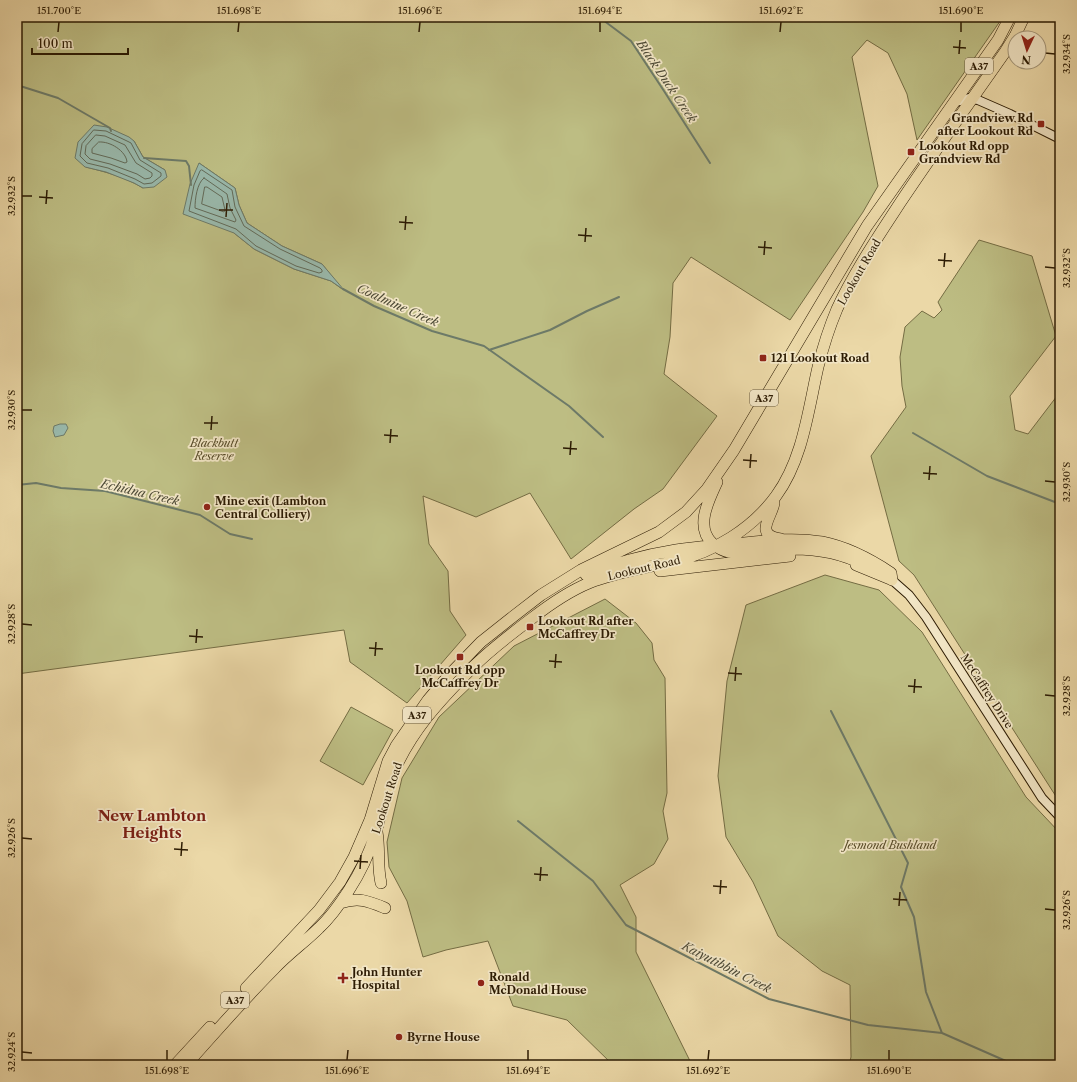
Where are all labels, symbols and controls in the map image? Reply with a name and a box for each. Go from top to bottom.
text: 151.700°E [37,4,81,17]
text: 151.698°E [217,4,261,17]
text: 151.696°E [398,4,442,17]
text: 151.694°E [578,4,622,17]
text: 151.692°E [759,4,803,17]
text: 151.690°E [939,4,983,17]
scale bar [32,30,128,56]
north arrow [1007,30,1047,70]
text: 32.934°S [1060,34,1073,74]
text: 100 m [38,36,73,51]
water label: Black Duck Creek [633,36,701,126]
text: N [1021,53,1032,67]
road number: A37 [965,58,993,74]
place label: Grandview Rd after Lookout Rd [938,111,1034,138]
marker: Grandview Rd after Lookout Rd [1036,119,1046,129]
place label: Lookout Rd opp Grandview Rd [919,139,1009,166]
marker: Lookout Rd opp Grandview Rd [906,147,916,157]
text: 32.932°S [5,176,18,216]
street label: Lookout Road [834,236,884,308]
text: 32.932°S [1060,248,1073,288]
water label: Coalmine Creek [355,280,442,330]
place label: 121 Lookout Road [771,351,870,365]
marker: 121 Lookout Road [758,353,768,363]
text: 32.930°S [5,390,18,430]
road number: A37 [750,390,778,406]
park label: Blackbutt Reserve [189,436,239,463]
text: 32.930°S [1060,462,1073,502]
water label: Echidna Creek [98,475,181,508]
place label: Mine exit (Lambton Central Colliery) [215,494,327,521]
marker: Mine exit (Lambton Central Colliery) [202,502,212,512]
street label: Lookout Road [606,553,682,583]
text: 32.928°S [5,604,18,644]
place label: Lookout Rd after McCaffrey Dr [538,614,634,641]
marker: Lookout Rd after McCaffrey Dr [525,622,535,632]
street label: McCaffrey Drive [958,651,1016,731]
marker: Lookout Rd opp McCaffrey Dr [455,652,465,662]
place label: Lookout Rd opp McCaffrey Dr [415,663,505,690]
text: 32.928°S [1060,676,1073,716]
road number: A37 [403,707,431,723]
street label: Lookout Road [369,760,405,835]
district label: New Lambton Heights [98,806,207,842]
text: 32.926°S [5,818,18,858]
park label: Jesmond Bushland [841,838,938,852]
text: 32.926°S [1060,890,1073,930]
water label: Kaiyutibbin Creek [679,938,775,996]
place label: John Hunter Hospital [350,965,423,992]
place label: Ronald McDonald House [489,970,587,997]
marker: John Hunter Hospital [337,972,349,984]
marker: Ronald McDonald House [476,978,486,988]
road number: A37 [221,992,249,1008]
place label: Byrne House [407,1030,480,1044]
text: 32.924°S [5,1032,18,1072]
marker: Byrne House [394,1032,404,1042]
text: 151.698°E [145,1064,189,1077]
text: 151.696°E [325,1064,369,1077]
text: 151.694°E [506,1064,550,1077]
text: 151.692°E [686,1064,730,1077]
text: 151.690°E [867,1064,911,1077]

